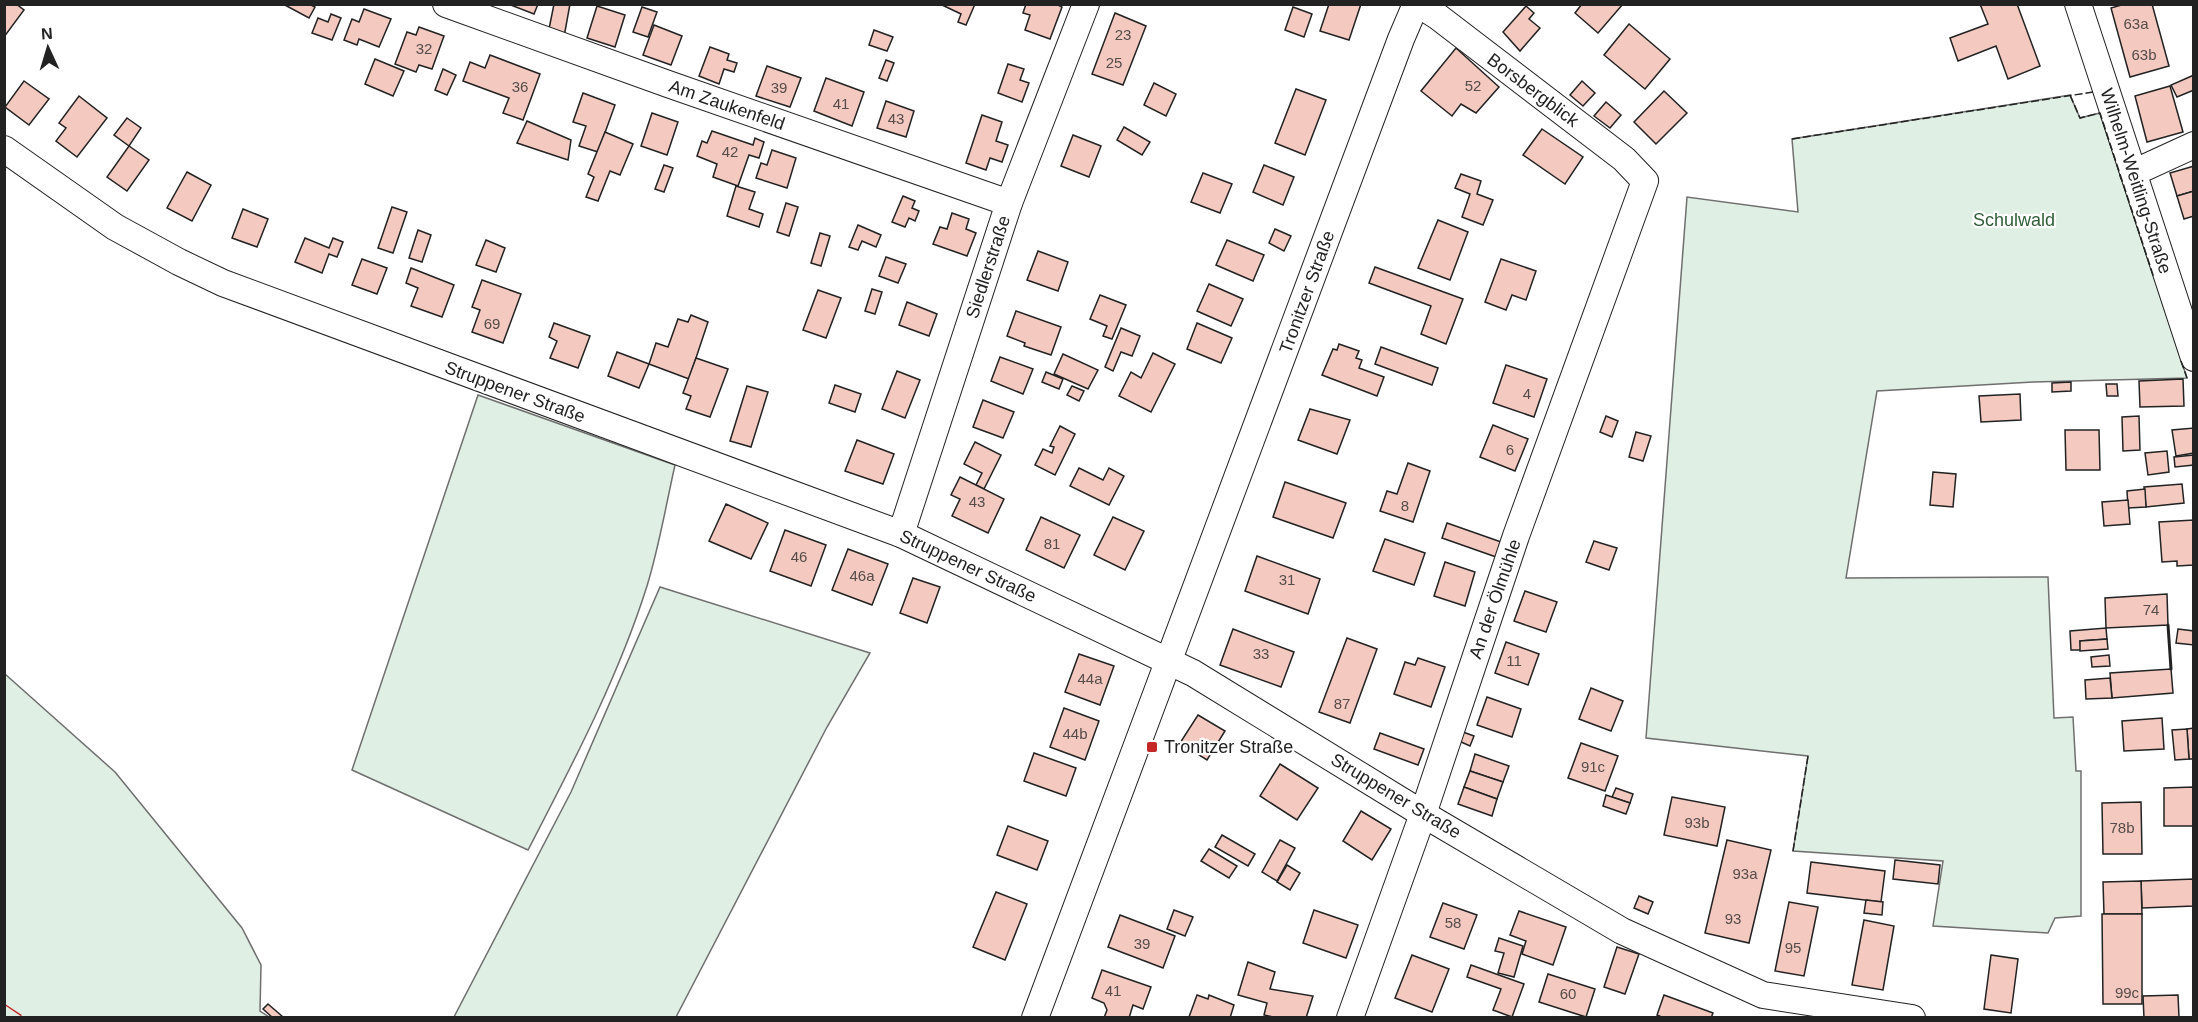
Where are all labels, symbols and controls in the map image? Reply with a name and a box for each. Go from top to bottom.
house number: 63a [2123,15,2149,32]
north arrow [18,18,78,78]
text: N [41,25,53,42]
house number: 23 [1115,26,1131,43]
house number: 32 [416,40,432,57]
house number: 63b [2131,46,2157,63]
street label: Borsbergblick [1483,49,1583,131]
house number: 25 [1106,54,1122,71]
street label: Am Zaukenfeld [667,76,787,134]
house number: 52 [1465,77,1481,94]
house number: 36 [512,78,528,95]
house number: 39 [771,79,787,96]
street label: Wilhelm-Weitling-Straße [2097,86,2175,276]
house number: 41 [833,95,849,112]
house number: 43 [888,110,904,127]
house number: 42 [722,143,738,160]
park label: Schulwald [1973,210,2055,230]
street label: Siedlerstraße [962,213,1014,321]
street label: Tronitzer Straße [1275,228,1339,356]
house number: 69 [484,315,500,332]
street label: Struppener Straße [442,357,588,427]
house number: 4 [1523,385,1531,402]
house number: 6 [1506,441,1514,458]
house number: 43 [969,493,985,510]
house number: 8 [1401,497,1409,514]
street label: Struppener Straße [897,526,1039,606]
house number: 81 [1044,535,1060,552]
street label: An der Ölmühle [1465,537,1525,661]
house number: 46 [791,548,807,565]
house number: 46a [849,567,875,584]
house number: 31 [1279,571,1295,588]
house number: 74 [2143,601,2159,618]
house number: 33 [1253,645,1269,662]
house number: 11 [1506,652,1522,669]
house number: 44a [1077,670,1103,687]
house number: 87 [1334,695,1350,712]
house number: 44b [1062,725,1088,742]
place label: Tronitzer Straße [1164,737,1293,757]
marker: Tronitzer Straße [1145,740,1159,754]
street label: Struppener Straße [1327,749,1465,843]
house number: 91c [1581,758,1606,775]
house number: 93b [1684,814,1710,831]
house number: 78b [2109,819,2135,836]
house number: 93a [1732,865,1758,882]
house number: 93 [1725,910,1741,927]
house number: 58 [1445,914,1461,931]
house number: 39 [1134,935,1150,952]
house number: 95 [1785,939,1801,956]
house number: 41 [1105,982,1121,999]
house number: 99c [2115,984,2140,1001]
house number: 60 [1560,985,1576,1002]

